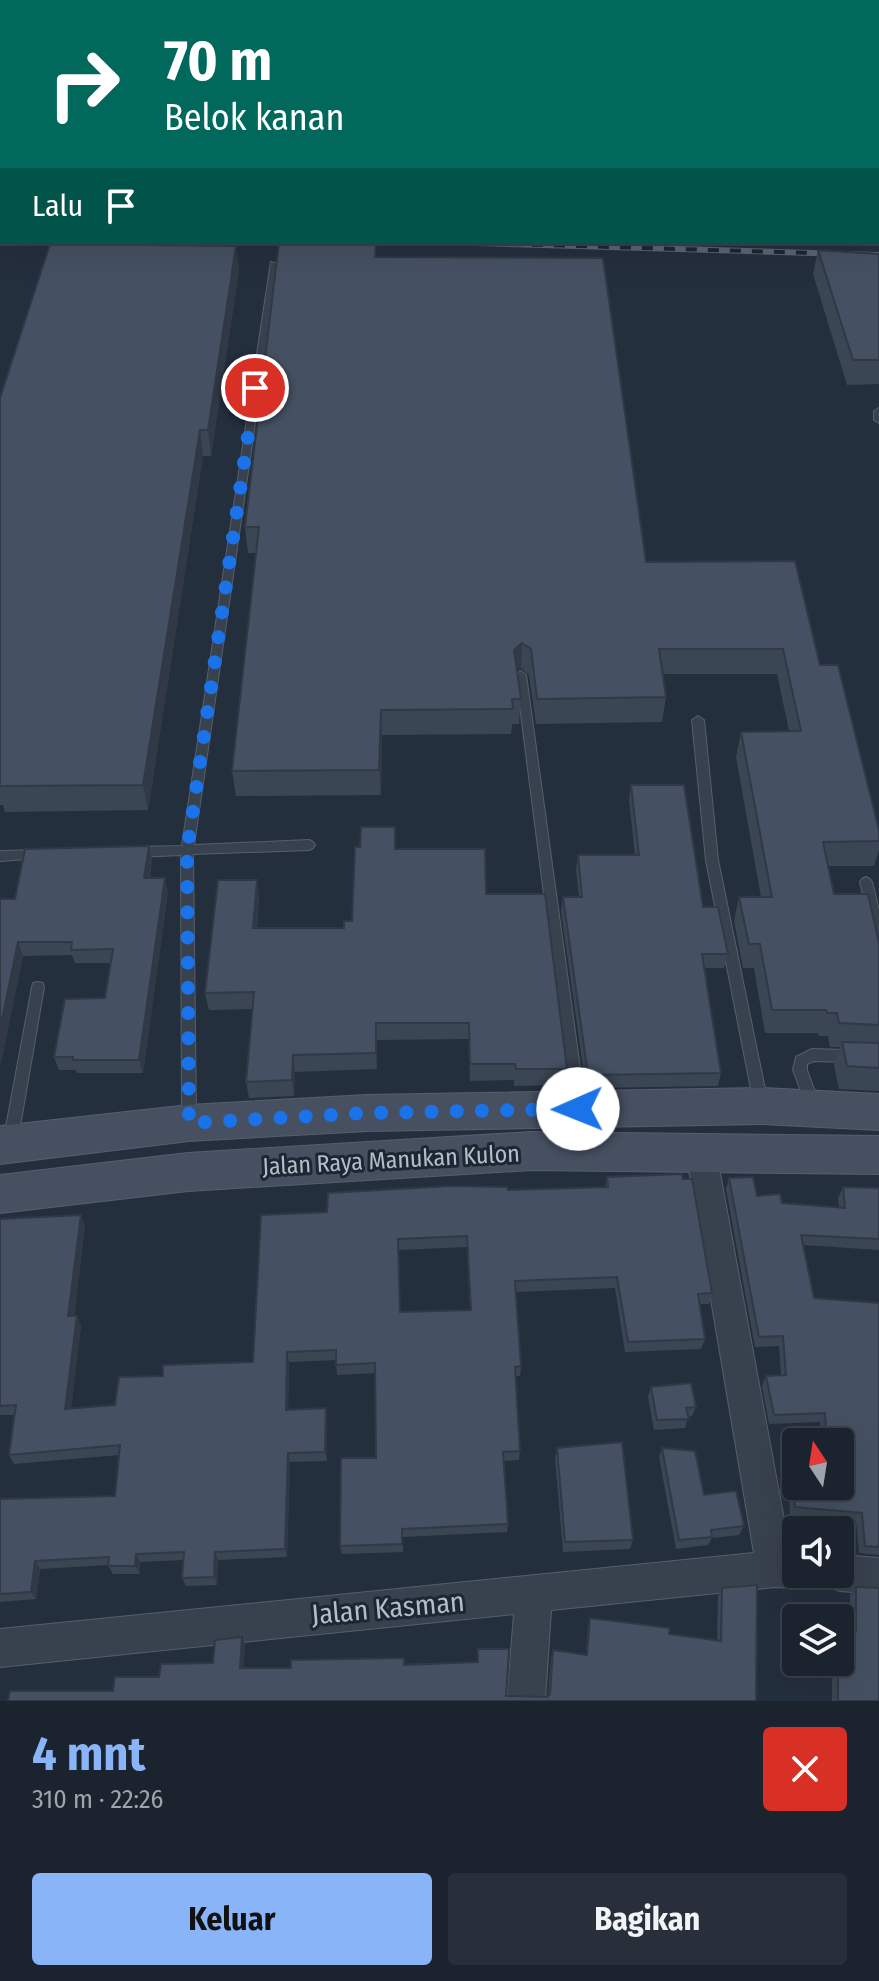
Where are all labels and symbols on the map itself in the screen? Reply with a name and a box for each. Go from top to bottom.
pin [221,354,289,422]
position arrow [536,1067,620,1151]
street label: Jalan Raya Manukan Kulon [262,1139,520,1181]
north arrow [782,1428,854,1500]
street label: Jalan Kasman [310,1585,466,1631]

